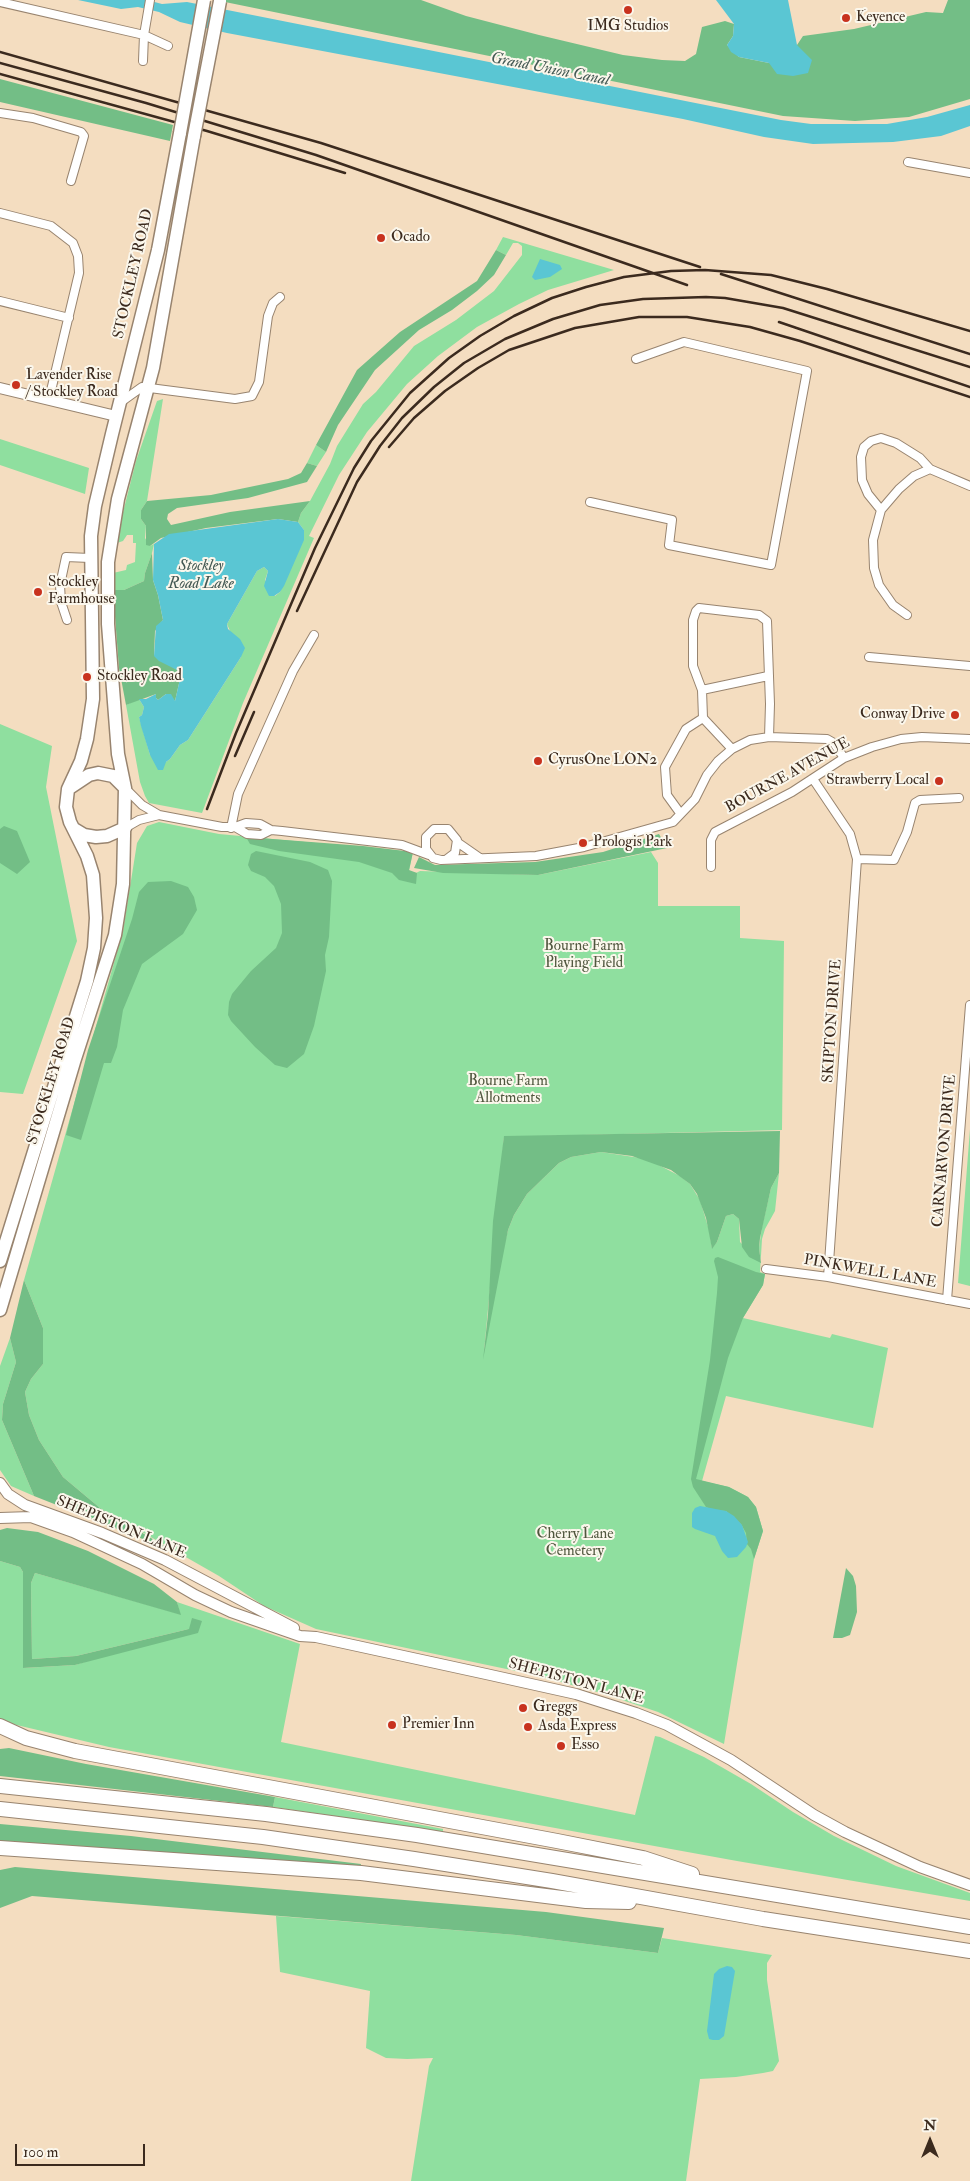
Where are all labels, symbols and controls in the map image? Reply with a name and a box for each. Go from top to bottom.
marker: IMG Studios [622,4,634,16]
place label: Keyence [856,9,905,27]
marker: Keyence [840,12,852,24]
place label: IMG Studios [588,18,668,36]
water label: Grand Union Canal [489,49,611,91]
street label: STOCKLEY ROAD [110,207,158,341]
place label: Ocado [391,229,430,247]
marker: Ocado [375,232,387,244]
place label: Lavender Rise / Stockley Road [26,367,118,402]
marker: Lavender Rise / Stockley Road [10,379,22,391]
water label: Stockley Road Lake [168,557,234,595]
place label: Stockley Farmhouse [48,574,115,609]
marker: Stockley Farmhouse [32,586,44,598]
place label: Stockley Road [97,668,182,686]
marker: Stockley Road [81,671,93,683]
place label: Conway Drive [860,706,945,724]
marker: Conway Drive [949,709,961,721]
street label: BOURNE AVENUE [723,734,853,818]
place label: CyrusOne LON2 [548,752,657,770]
marker: CyrusOne LON2 [532,755,544,767]
place label: Strawberry Local [826,772,929,790]
marker: Strawberry Local [933,775,945,787]
place label: Prologis Park [593,834,672,852]
marker: Prologis Park [577,837,589,849]
park label: Bourne Farm Playing Field [544,938,624,973]
street label: SKIPTON DRIVE [820,959,846,1083]
street label: STOCKLEY ROAD [24,1015,80,1147]
park label: Bourne Farm Allotments [468,1073,548,1108]
street label: CARNARVON DRIVE [929,1074,961,1228]
street label: PINKWELL LANE [802,1251,938,1293]
street label: SHEPISTON LANE [53,1493,189,1563]
park label: Cherry Lane Cemetery [536,1526,614,1561]
street label: SHEPISTON LANE [506,1655,646,1709]
place label: Greggs [533,1699,577,1717]
marker: Greggs [517,1702,529,1714]
place label: Premier Inn [402,1716,475,1734]
place label: Asda Express [538,1718,616,1736]
marker: Premier Inn [386,1719,398,1731]
marker: Asda Express [522,1721,534,1733]
place label: Esso [571,1737,599,1755]
marker: Esso [555,1740,567,1752]
north arrow [905,2116,955,2166]
text: N [924,2117,936,2134]
scale bar [18,2134,148,2166]
text: 100 m [23,2143,58,2162]

